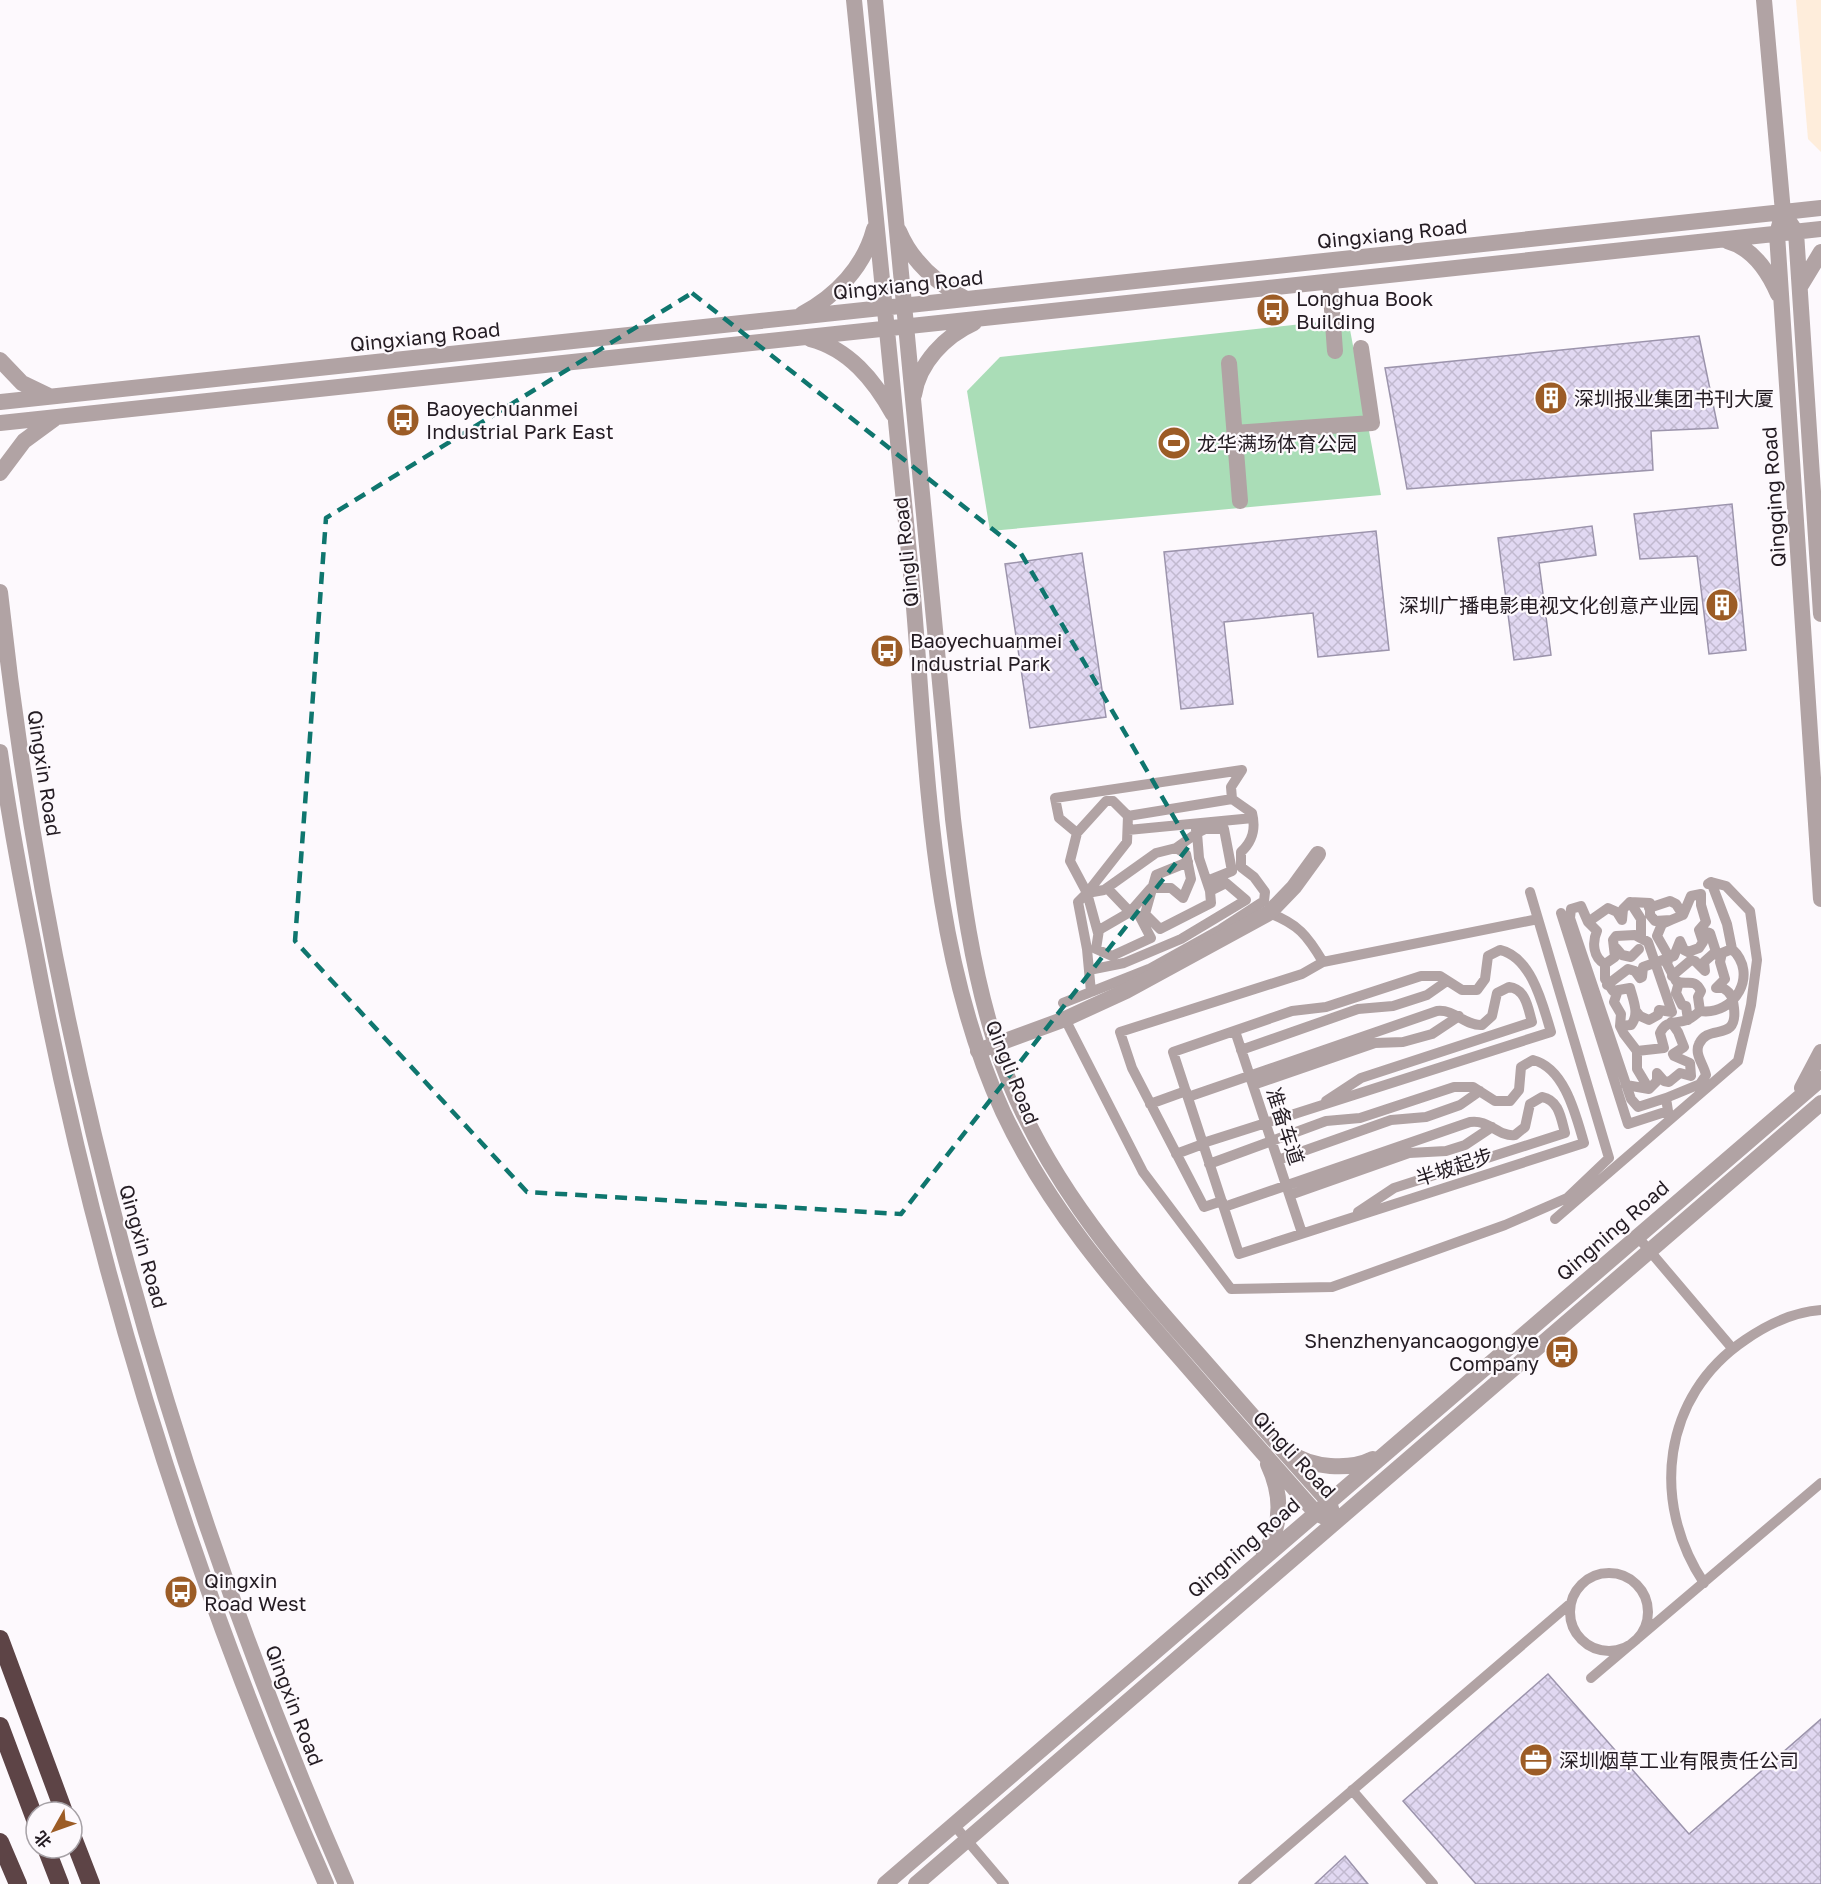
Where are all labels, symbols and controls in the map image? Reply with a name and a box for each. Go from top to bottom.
street label: Qingxiang Road [1316,213,1468,253]
street label: Qingxiang Road [832,264,984,304]
place label: Longhua Book Building [1296,286,1433,333]
bus stop icon: Longhua Book Building [1255,292,1291,328]
street label: Qingxiang Road [349,316,501,356]
building icon: 深圳报业集团书刊大厦 [1533,380,1569,416]
place label: 深圳报业集团书刊大厦 [1574,386,1774,410]
place label: Baoyechuanmei Industrial Park East [426,396,614,443]
bus stop icon: Baoyechuanmei Industrial Park East [385,402,421,438]
sports icon: 龙华满场体育公园 [1156,425,1192,461]
street label: Qingqing Road [1756,426,1790,568]
place label: 龙华满场体育公园 [1197,431,1357,455]
street label: Qingli Road [887,496,923,608]
building icon: 深圳广播电影电视文化创意产业园 [1704,587,1740,623]
place label: 深圳广播电影电视文化创意产业园 [1399,593,1699,617]
place label: Baoyechuanmei Industrial Park [910,628,1062,675]
bus stop icon: Baoyechuanmei Industrial Park [869,633,905,669]
street label: Qingxin Road [23,708,67,838]
street label: Qingli Road [981,1016,1045,1128]
street label: 准备车道 [1262,1084,1310,1168]
street label: 半坡起步 [1412,1142,1496,1190]
street label: Qingning Road [1551,1175,1673,1285]
street label: Qingxin Road [115,1181,173,1311]
place label: Shenzhenyancaogongye Company [1304,1328,1539,1375]
bus stop icon: Shenzhenyancaogongye Company [1544,1334,1580,1370]
street label: Qingli Road [1249,1405,1341,1503]
street label: Qingning Road [1182,1492,1304,1602]
place label: Qingxin Road West [204,1568,307,1615]
bus stop icon: Qingxin Road West [163,1574,199,1610]
street label: Qingxin Road [261,1641,329,1769]
office icon: 深圳烟草工业有限责任公司 [1518,1742,1554,1778]
place label: 深圳烟草工业有限责任公司 [1559,1748,1799,1772]
north arrow [24,1800,84,1860]
text: 北 [30,1827,55,1852]

